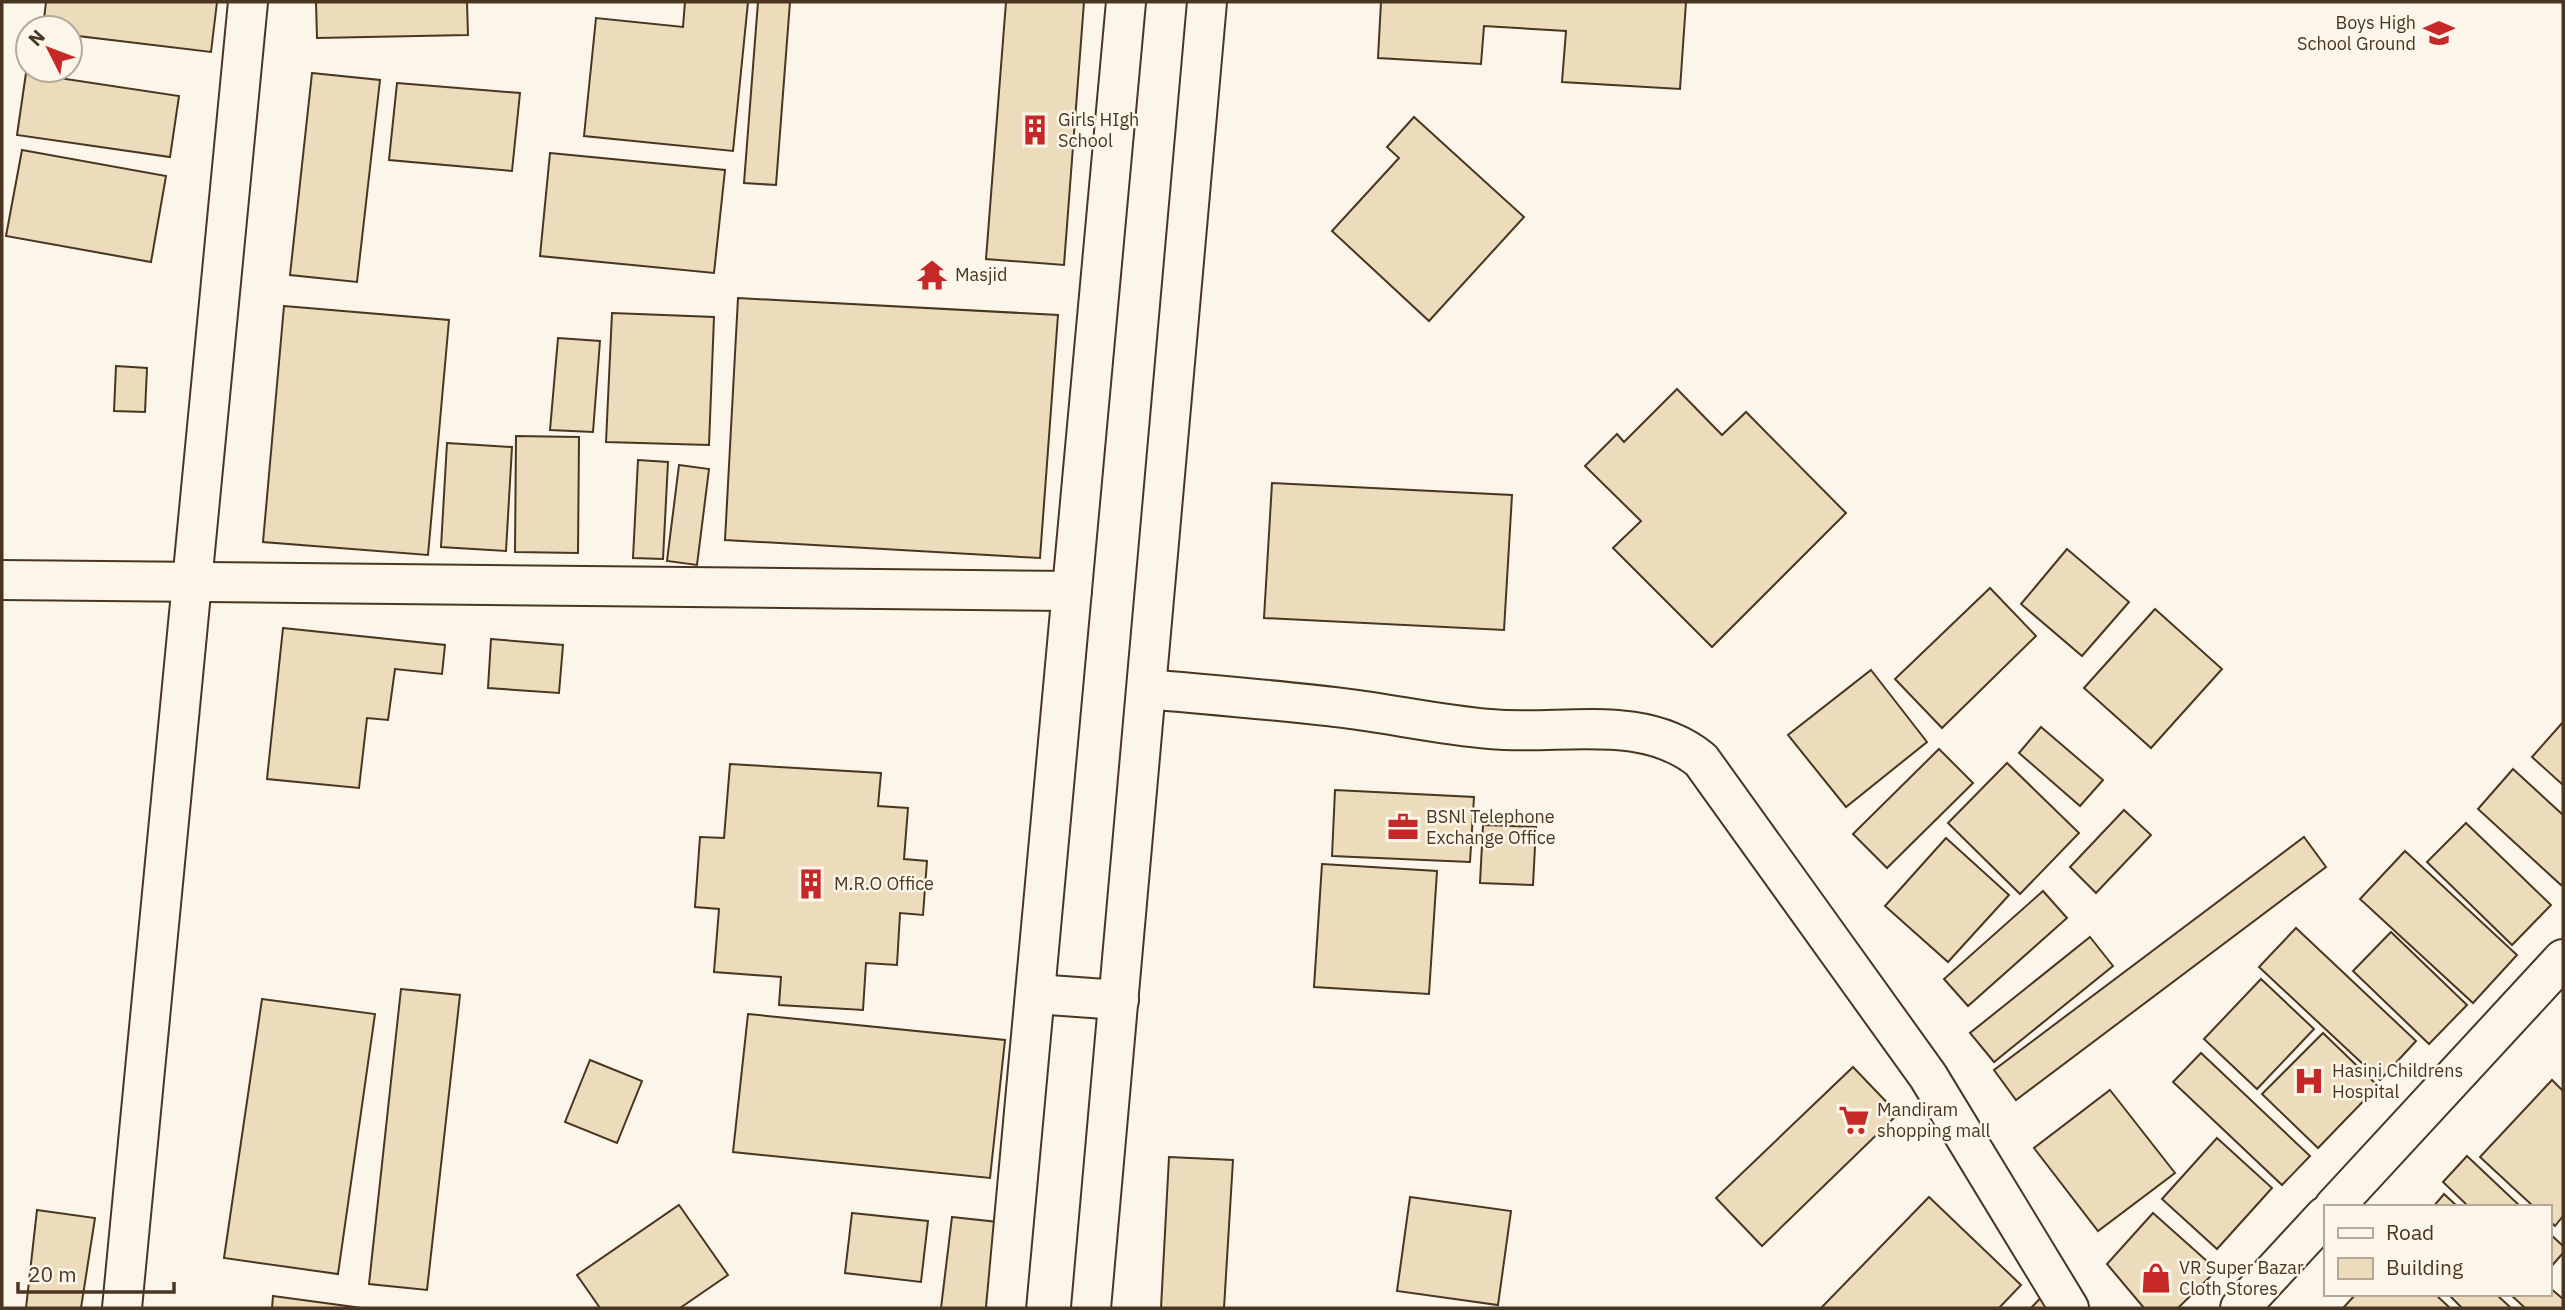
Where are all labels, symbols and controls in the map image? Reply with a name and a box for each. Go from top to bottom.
place label: Boys High School Ground [2297,11,2416,55]
north arrow [14,14,84,84]
school or university icon: Boys High School Ground [2422,16,2456,50]
text: N [23,24,50,51]
place label: Girls HIgh School [1058,108,1139,152]
building icon: Girls HIgh School [1018,113,1052,147]
temple icon: Masjid [915,258,949,292]
place label: Masjid [955,263,1007,286]
place label: BSNl Telephone Exchange Office [1426,805,1556,849]
office icon: BSNl Telephone Exchange Office [1386,810,1420,844]
building icon: M.R.O Office [794,867,828,901]
place label: M.R.O Office [834,872,934,895]
place label: Hasini Childrens Hospital [2332,1059,2463,1103]
hospital icon: Hasini Childrens Hospital [2292,1064,2326,1098]
place label: Mandiram shopping mall [1877,1098,1991,1142]
supermarket icon: Mandiram shopping mall [1837,1103,1871,1137]
legend [2324,1205,2551,1296]
text: Road [2386,1218,2434,1246]
scale bar [18,1250,173,1294]
text: Building [2386,1253,2463,1281]
place label: VR Super Bazar Cloth Stores [2179,1256,2304,1300]
text: 20 m [28,1260,77,1288]
shop icon: VR Super Bazar Cloth Stores [2139,1261,2173,1295]

